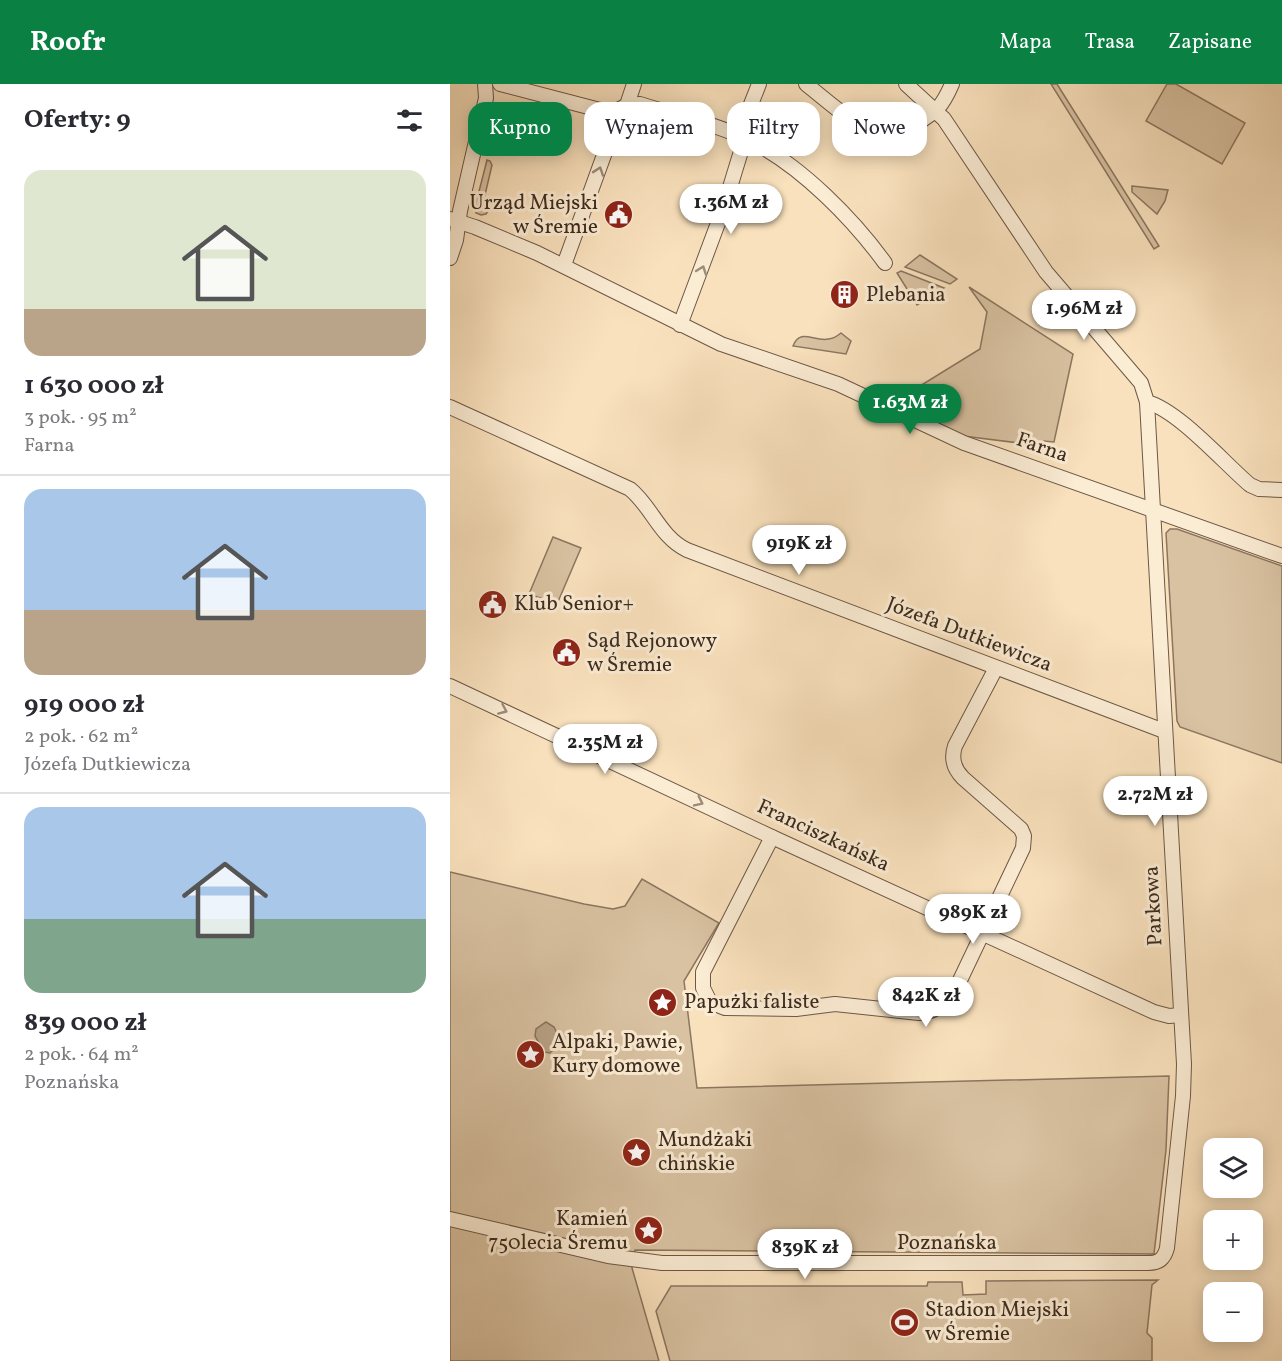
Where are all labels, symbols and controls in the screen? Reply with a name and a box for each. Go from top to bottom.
text: Roofr [30,23,105,62]
text: Mapa [999,28,1052,57]
text: Trasa [1085,28,1135,57]
text: Zapisane [1168,28,1252,57]
text: Oferty: 9 [24,102,131,138]
chip: Kupno [468,102,572,156]
chip: Wynajem [584,102,715,156]
chip: Filtry [727,102,820,156]
chip: Nowe [832,102,927,156]
icon: filters [393,104,426,137]
one-way arrow [591,166,604,177]
pin: 1.36M zł [669,184,793,235]
place label: Urząd Miejski w Śremie [469,189,598,242]
text: 1.36M zł [694,189,768,217]
public building icon: Urząd Miejski w Śremie [603,199,635,231]
icon: home [171,209,279,317]
one-way arrow [694,265,707,276]
building icon: Plebania [829,279,861,311]
place label: Plebania [866,281,946,310]
pin: 1.96M zł [1022,290,1146,341]
text: 1.96M zł [1046,295,1122,323]
text: 1 630 000 zł [24,368,164,404]
pin: 1.63M zł [848,384,972,435]
text: 1.63M zł [872,389,948,417]
text: 3 pok. · 95 m² [24,404,137,432]
street label: Farna [1012,426,1072,470]
text: Farna [24,432,74,460]
pin: 919K zł [744,525,854,576]
icon: home [171,528,279,636]
text: 919K zł [766,530,832,558]
public building icon: Klub Senior+ [477,588,509,620]
place label: Klub Senior+ [514,590,634,619]
street label: Józefa Dutkiewicza [882,590,1056,680]
place label: Sąd Rejonowy w Śremie [587,627,718,680]
public building icon: Sąd Rejonowy w Śremie [550,637,582,669]
text: 919 000 zł [24,687,144,723]
one-way arrow [497,703,508,715]
text: 2 pok. · 62 m² [24,723,138,751]
pin: 2.35M zł [543,724,667,775]
text: 2.35M zł [567,729,643,757]
text: Józefa Dutkiewicza [24,751,191,779]
pin: 2.72M zł [1093,776,1217,827]
text: 2.72M zł [1117,781,1193,809]
street label: Franciszkańska [752,793,894,879]
one-way arrow [693,794,704,806]
icon: home [171,846,279,954]
street label: Parkowa [1137,865,1171,947]
pin: 989K zł [918,894,1028,945]
text: 989K zł [939,899,1007,927]
pin: 842K zł [871,977,981,1028]
text: 842K zł [892,982,960,1010]
place icon: Papużki faliste [647,986,679,1018]
place label: Papużki faliste [684,988,819,1017]
text: 839 000 zł [24,1005,146,1041]
place label: Alpaki, Pawie, Kury domowe [552,1028,683,1081]
place icon: Alpaki, Pawie, Kury domowe [515,1038,547,1070]
text: 2 pok. · 64 m² [24,1041,139,1069]
text: Poznańska [24,1069,119,1097]
place label: Mundżaki chińskie [658,1126,752,1179]
place icon: Mundżaki chińskie [621,1136,653,1168]
map controls [1203,1138,1263,1342]
button: layers [1203,1138,1263,1198]
place label: Kamień 750lecia Śremu [488,1205,628,1258]
button: + [1203,1210,1263,1270]
place icon: Kamień 750lecia Śremu [633,1215,665,1247]
pin: 839K zł [750,1229,860,1280]
street label: Poznańska [897,1229,997,1258]
text: 839K zł [771,1234,839,1262]
button: − [1203,1282,1263,1342]
place label: Stadion Miejski w Śremie [925,1296,1069,1349]
sports icon: Stadion Miejski w Śremie [888,1306,920,1338]

